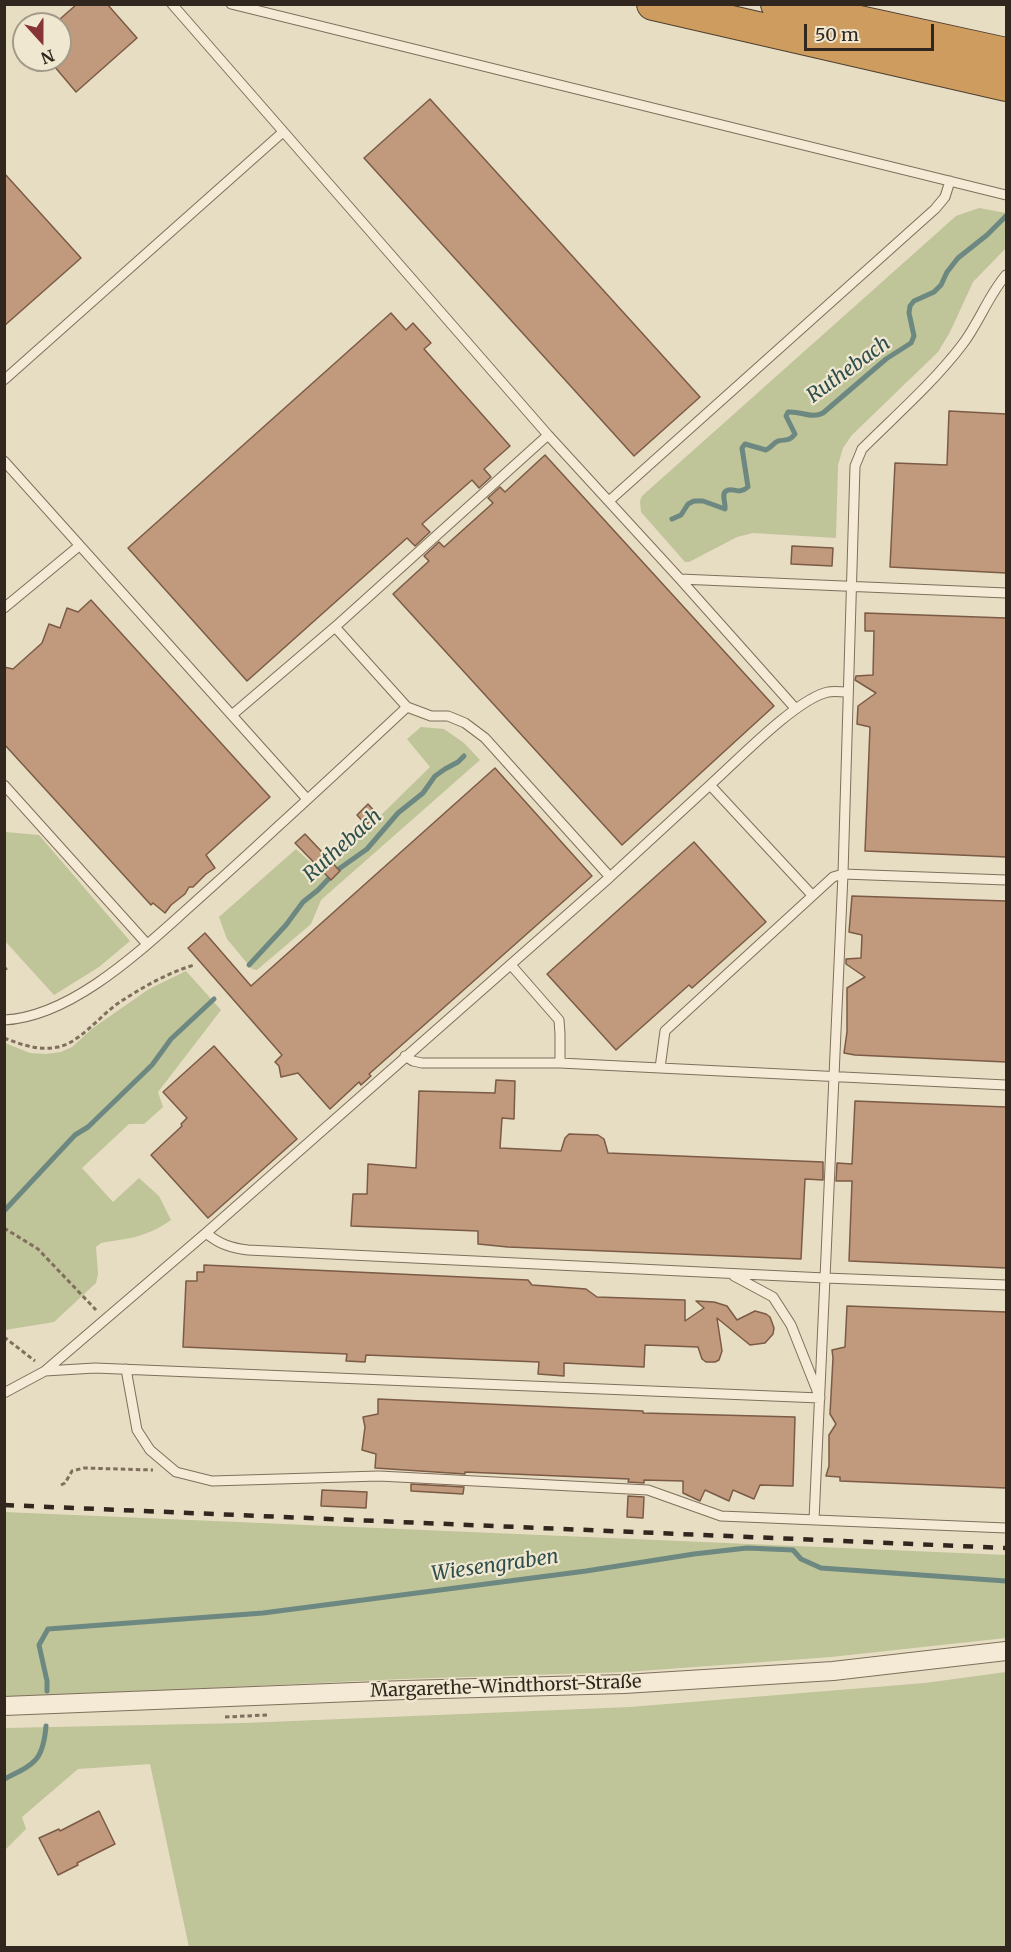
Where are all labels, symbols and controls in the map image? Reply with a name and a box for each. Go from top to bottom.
north arrow [12,12,72,72]
scale bar [807,12,938,50]
text: 50 m [815,23,859,46]
text: N [38,45,57,69]
water label: Ruthebach [803,332,895,408]
water label: Ruthebach [299,805,387,887]
water label: Wiesengraben [430,1545,560,1587]
street label: Margarethe-Windthorst-Straße [370,1671,642,1703]

